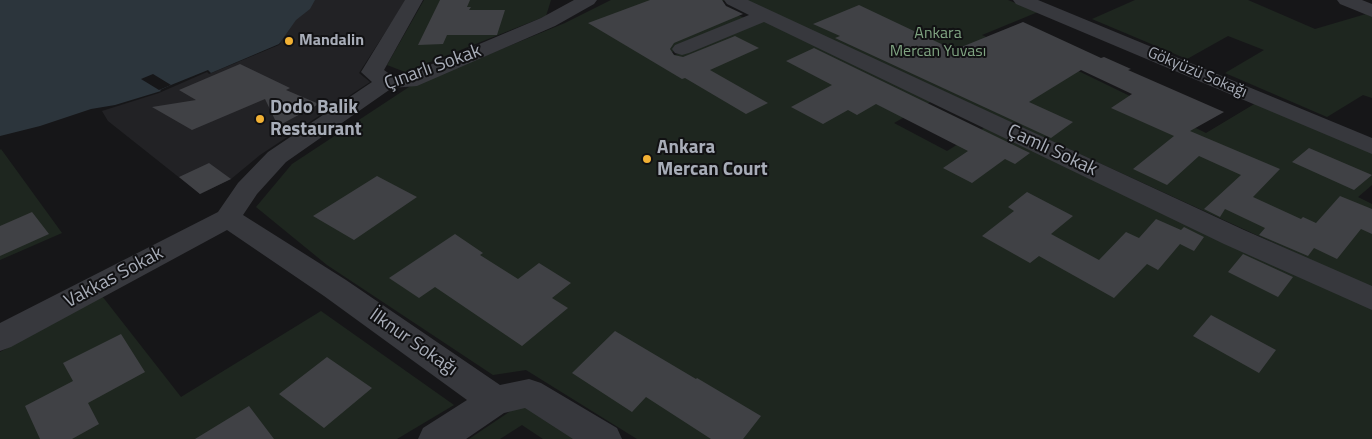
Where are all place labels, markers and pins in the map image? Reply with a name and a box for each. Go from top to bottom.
place label: Mandalin [299,31,364,51]
marker: Mandalin [283,35,295,47]
place label: Dodo Balik Restaurant [270,97,362,141]
marker: Dodo Balik Restaurant [254,113,266,125]
place label: Ankara Mercan Court [657,137,768,181]
marker: Ankara Mercan Court [641,153,653,165]

